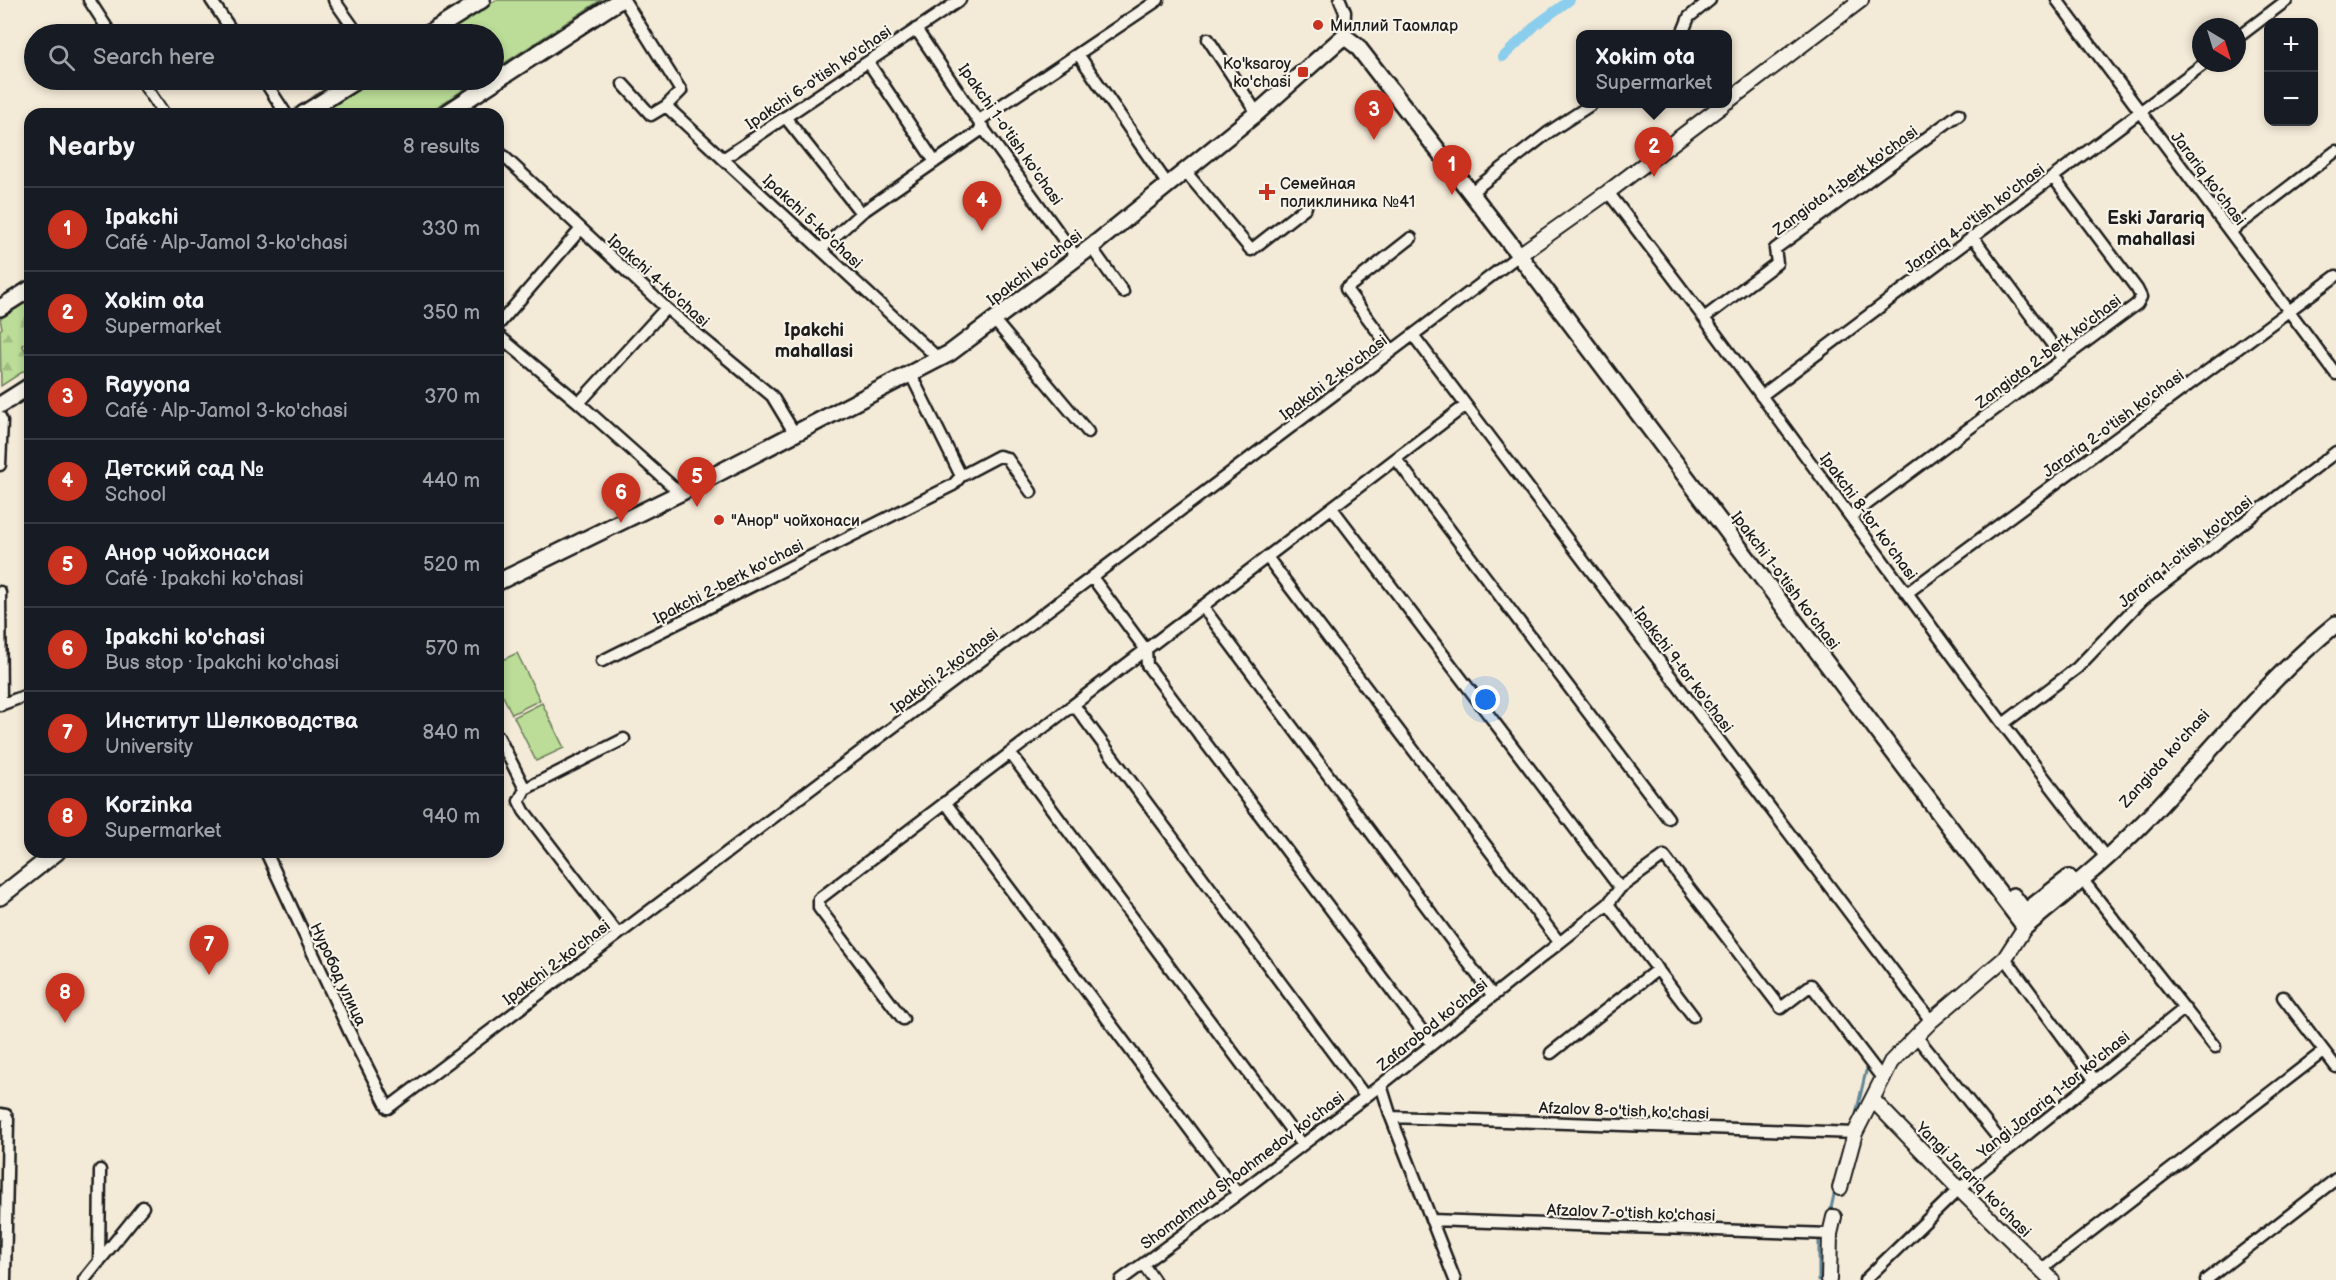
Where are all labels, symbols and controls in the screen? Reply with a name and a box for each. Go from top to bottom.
place label: Миллий Таомлар [1330,17,1458,36]
marker: Миллий Таомлар [1311,18,1325,32]
north arrow [2192,18,2246,72]
map controls [2264,18,2318,126]
button: + [2264,18,2318,72]
street label: Ipakchi 6-o'tish ko'chasi [742,22,895,134]
search box [24,24,504,90]
popup [1576,30,1732,108]
icon: search [45,41,78,74]
text: Search here [93,44,215,71]
text: Xokim ota [1596,44,1695,71]
place label: Ko'ksaroy ko'chasi [1223,55,1292,92]
street label: Ipakchi 1-o'tish ko'chasi [954,60,1066,209]
marker: Ko'ksaroy ko'chasi [1296,65,1310,79]
text: Supermarket [1596,71,1712,95]
button: − [2264,72,2318,126]
pin: 3 [1354,90,1394,140]
street label: Zangiota 1-berk ko'chasi [1769,122,1922,241]
pin: 2 [1634,128,1674,177]
street label: Jarariq ko'chasi [2166,128,2249,230]
text: Nearby [48,132,135,163]
text: 8 results [403,135,480,159]
pin: 1 [1432,146,1472,195]
street label: Jarariq 4-o'tish ko'chasi [1901,160,2049,278]
street label: Ipakchi 5-ko'chasi [758,171,866,273]
place label: Семейная поликлиника №41 [1280,175,1415,212]
pin: 4 [962,182,1002,231]
marker: Семейная поликлиника №41 [1258,183,1276,201]
text: Ipakchi [105,204,178,231]
district label: Eski Jarariq mahallasi [2107,208,2205,250]
text: 1 [63,217,72,241]
text: 330 m [422,217,480,241]
street label: Ipakchi ko'chasi [984,226,1086,310]
text: Café · Alp-Jamol 3-ko'chasi [105,231,348,255]
street label: Ipakchi 4-ko'chasi [603,231,713,332]
text: Xokim ota [105,288,204,315]
street label: Zangiota 2-berk ko'chasi [1972,291,2125,414]
text: 2 [62,301,73,325]
text: 350 m [423,301,480,325]
text: Supermarket [105,315,221,339]
district label: Ipakchi mahallasi [775,320,853,362]
street label: Ipakchi 2-ko'chasi [1276,332,1391,425]
street label: Jarariq 2-o'tish ko'chasi [2039,367,2188,482]
text: Rayyona [105,372,190,399]
text: 3 [62,385,73,409]
text: 370 m [424,385,480,409]
text: Café · Alp-Jamol 3-ko'chasi [105,399,348,423]
street label: Ipakchi 8-tor ko'chasi [1815,449,1920,584]
text: Детский сад № [105,456,264,483]
pin: 5 [678,458,716,507]
text: 4 [62,469,73,493]
text: 440 m [422,469,480,493]
pin: 6 [602,474,640,523]
text: School [105,483,166,507]
street label: Jarariq 1-o'tish ko'chasi [2115,492,2257,612]
street label: Ipakchi 1-o'tish ko'chasi [1727,508,1843,654]
place label: "Анор" чойхонаси [731,512,860,531]
marker: "Анор" чойхонаси [712,513,726,527]
street label: Ipakchi 2-berk ko'chasi [650,536,807,628]
text: Анор чойхонаси [105,540,270,567]
text: 5 [62,553,73,577]
text: 520 m [423,553,480,577]
text: Café · Ipakchi ko'chasi [105,567,304,591]
street label: Ipakchi 9-tor ko'chasi [1629,603,1736,737]
text: Ipakchi ko'chasi [105,624,265,651]
street label: Ipakchi 2-ko'chasi [887,625,1002,718]
text: 6 [61,637,74,661]
text: 570 m [425,637,480,661]
text: Bus stop · Ipakchi ko'chasi [105,651,339,675]
your location [1471,685,1500,714]
street label: Zangiota ko'chasi [2115,706,2214,813]
text: Институт Шелководства [105,708,358,735]
text: 7 [62,721,73,745]
text: 840 m [422,721,480,745]
text: University [105,735,193,759]
text: Korzinka [105,792,193,819]
text: 8 [61,805,74,829]
text: 940 m [423,805,480,829]
text: Supermarket [105,819,221,843]
street label: Ipakchi 2-ko'chasi [499,917,614,1010]
street label: Нуробод улица [305,920,370,1030]
pin: 7 [190,926,228,975]
pin: 8 [46,974,84,1023]
street label: Zafarobod ko'chasi [1373,975,1492,1076]
street label: Yangi Jarariq 1-tor ko'chasi [1973,1028,2134,1163]
street label: Shomahmud Shoahmedov ko'chasi [1137,1088,1349,1254]
street label: Afzalov 8-o'tish ko'chasi [1538,1099,1710,1124]
street label: Yangi Jarariq ko'chasi [1911,1118,2035,1242]
street label: Afzalov 7-o'tish ko'chasi [1546,1201,1716,1226]

